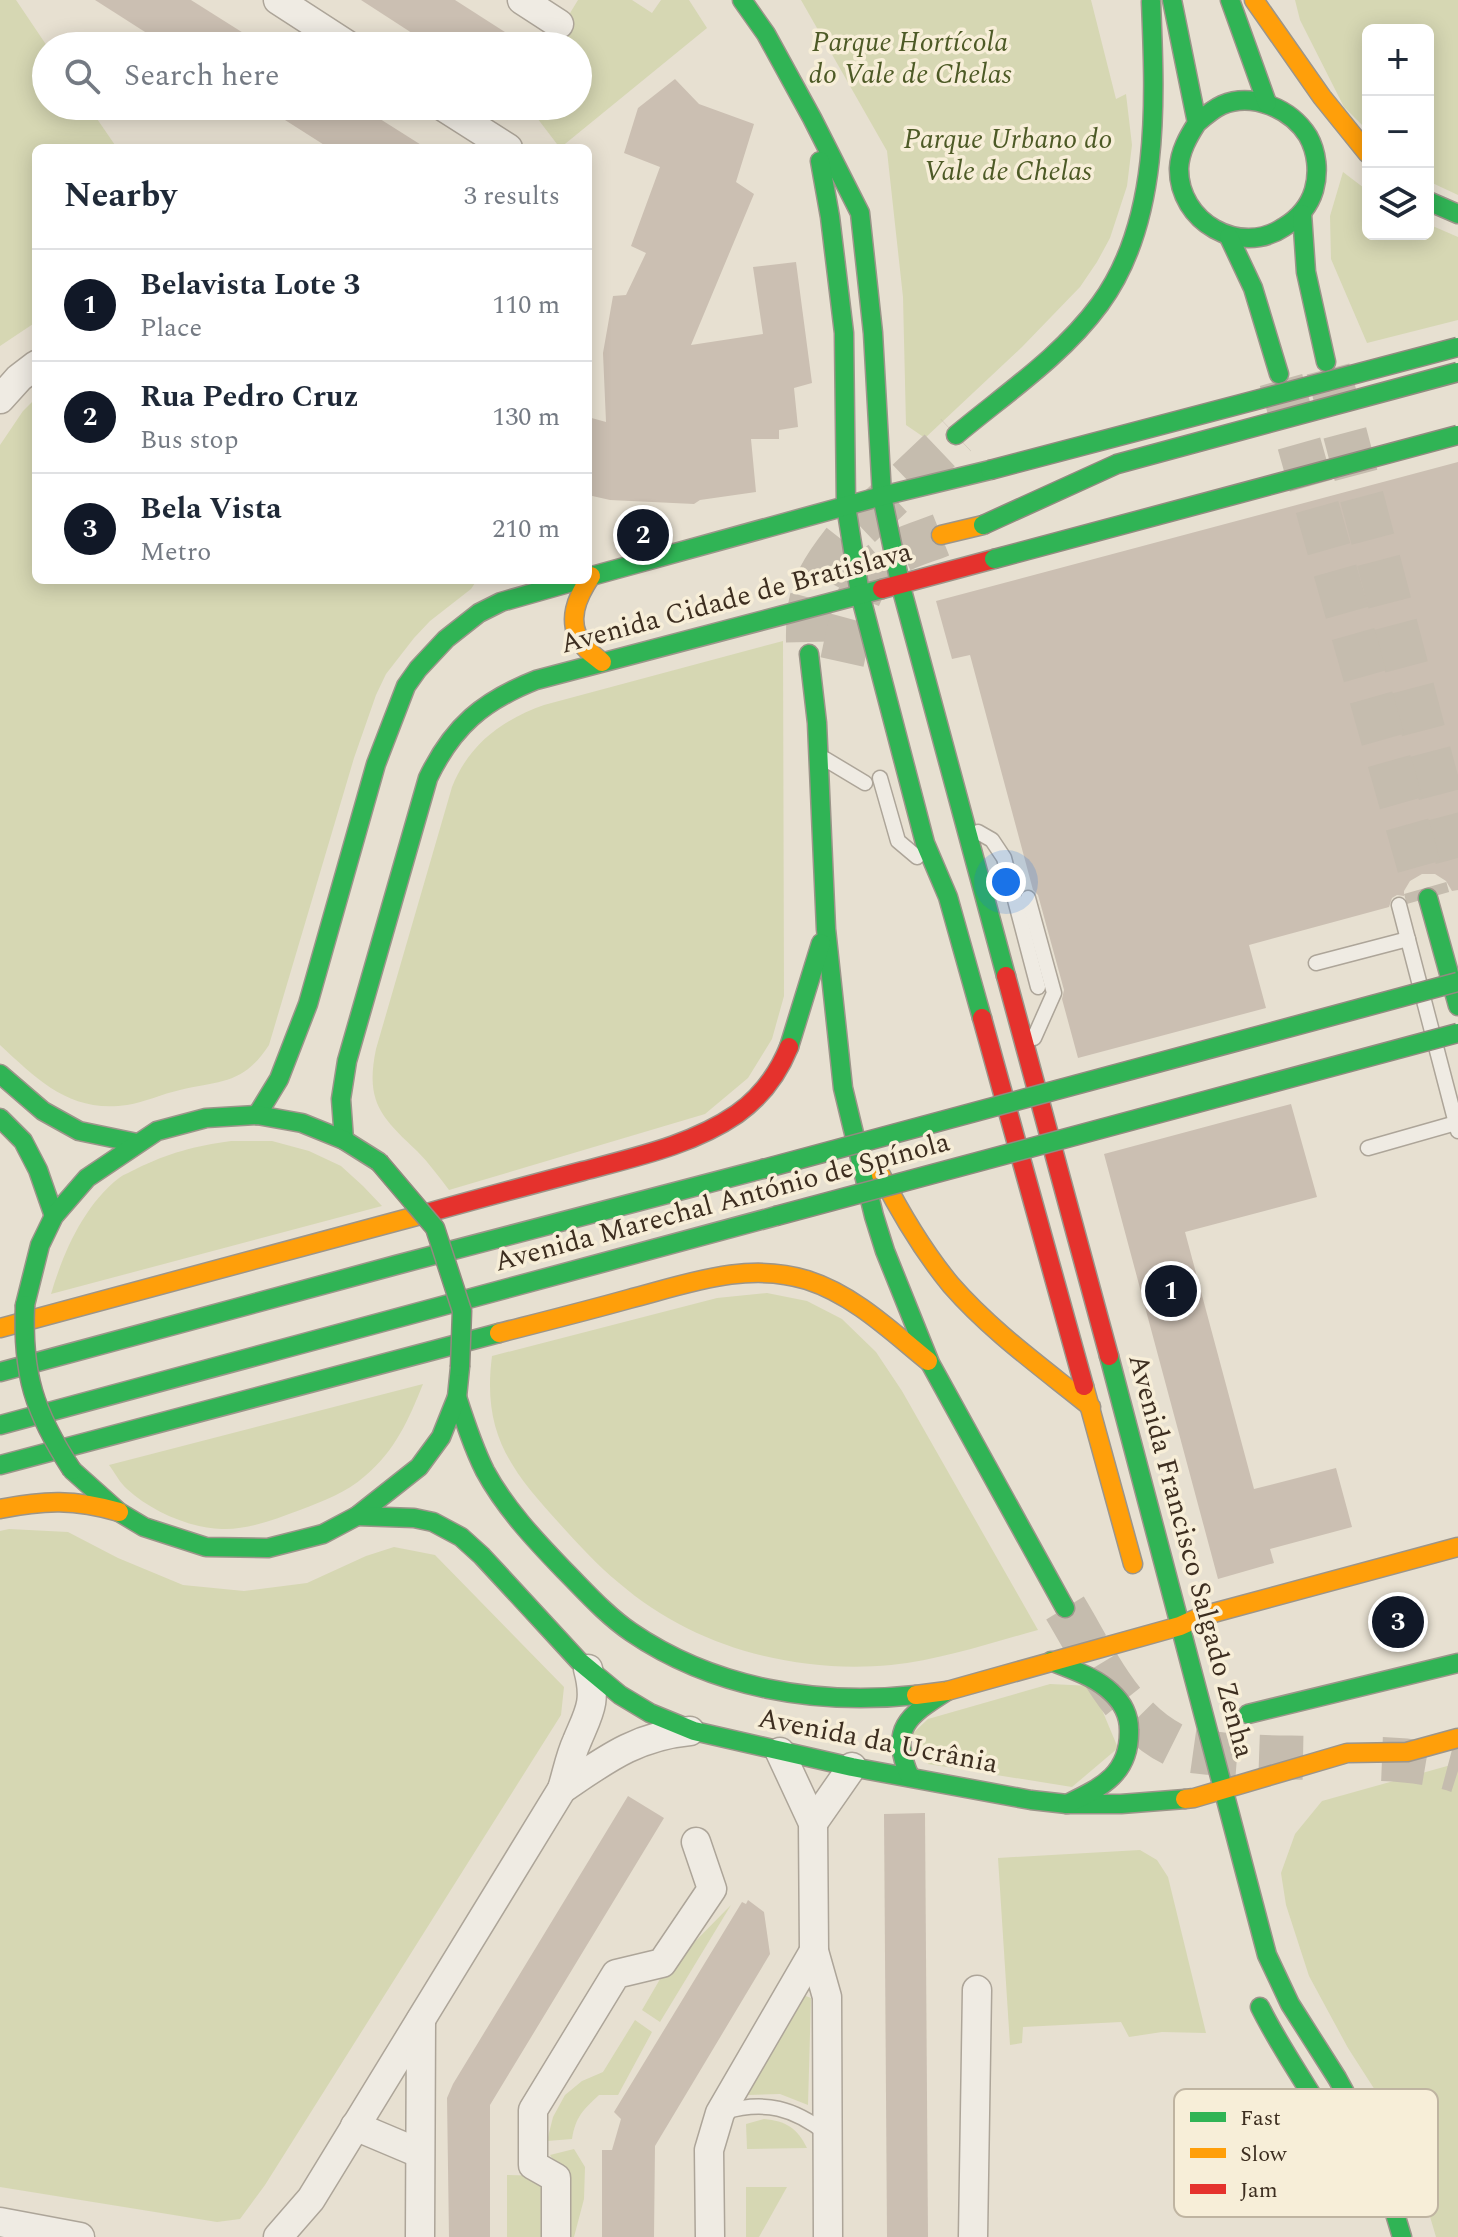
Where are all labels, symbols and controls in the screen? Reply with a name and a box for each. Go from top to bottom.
park label: Parque Hortícola do Vale de Chelas [808,21,1012,96]
map controls [1362,24,1434,240]
button: + [1362,24,1434,96]
search box [32,32,592,120]
text: Search here [124,53,280,99]
icon: search [60,54,104,98]
button: − [1362,96,1434,168]
park label: Parque Urbano do Vale de Chelas [903,118,1113,193]
button: layers [1362,168,1434,240]
text: Nearby [64,170,177,222]
text: 3 results [464,176,560,216]
text: Belavista Lote 3 [140,262,360,308]
text: 1 [83,285,97,325]
text: 110 m [492,285,560,325]
text: Place [140,308,202,348]
text: Rua Pedro Cruz [140,374,359,420]
text: 2 [83,397,97,437]
text: 130 m [492,397,560,437]
text: Bus stop [140,420,238,460]
text: Bela Vista [140,486,282,532]
pin: 2 [617,505,669,565]
text: 3 [83,509,97,549]
text: 210 m [492,509,560,549]
street label: Avenida Cidade de Bratislava [555,530,917,666]
text: Metro [140,532,211,572]
your location [986,862,1026,902]
street label: Avenida Marechal António de Spínola [489,1120,955,1284]
pin: 1 [1145,1261,1197,1321]
street label: Avenida Francisco Salgado Zenha [1116,1349,1266,1763]
pin: 3 [1372,1592,1424,1652]
street label: Avenida da Ucrânia [754,1697,1002,1785]
legend [1174,2089,1438,2217]
text: Fast [1240,2102,1281,2135]
text: Slow [1240,2138,1288,2171]
text: Jam [1240,2174,1278,2207]

